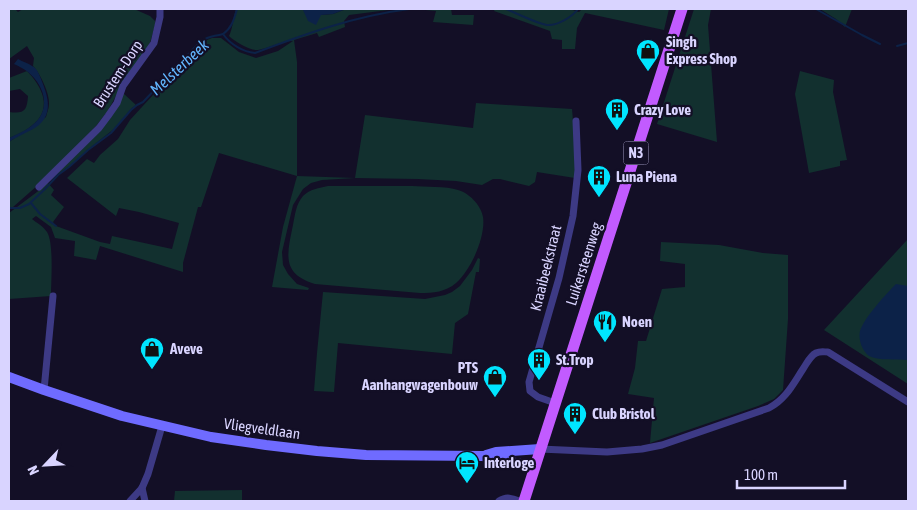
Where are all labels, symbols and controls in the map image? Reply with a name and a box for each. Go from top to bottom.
place label: Singh Express Shop [666,33,737,67]
water label: Melsterbeek [146,35,213,99]
street label: Brustem-Dorp [90,37,146,110]
shop icon: Singh Express Shop [635,38,661,72]
building icon: Crazy Love [604,97,630,131]
place label: Crazy Love [634,101,691,118]
road number: N3 [624,142,648,164]
building icon: Luna Piena [586,164,612,198]
place label: Luna Piena [616,168,677,185]
street label: Luikersteenweg [562,220,605,308]
street label: Kraaibeekstraat [527,223,564,313]
restaurant icon: Noen [592,309,618,343]
place label: Noen [622,313,652,330]
shop icon: Aveve [139,336,165,370]
place label: Aveve [169,340,203,357]
building icon: St.Trop [526,347,552,381]
place label: St.Trop [556,351,594,368]
place label: PTS Aanhangwagenbouw [361,359,479,393]
shop icon: PTS Aanhangwagenbouw [482,364,508,398]
building icon: Club Bristol [562,401,588,435]
place label: Club Bristol [592,405,656,422]
street label: Vliegveldlaan [223,415,301,442]
north arrow [20,440,70,490]
hotel icon: Interloge [454,450,480,484]
place label: Interloge [484,454,535,471]
scale bar [737,458,844,490]
text: N [24,463,42,478]
text: 100 m [744,466,778,483]

